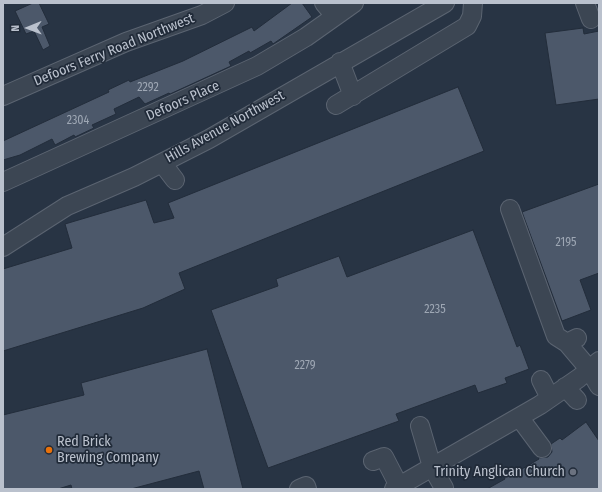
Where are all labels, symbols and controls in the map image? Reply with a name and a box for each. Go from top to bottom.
north arrow [8,8,48,48]
street label: Defoors Ferry Road Northwest [31,10,197,90]
text: N [9,25,22,32]
street label: Defoors Place [144,77,222,125]
house number: 2292 [137,81,159,95]
street label: Hills Avenue Northwest [163,87,287,167]
house number: 2304 [67,114,89,128]
house number: 2195 [555,236,577,250]
house number: 2235 [424,303,446,317]
house number: 2279 [294,359,316,373]
place label: Red Brick Brewing Company [57,434,159,466]
marker: Red Brick Brewing Company [44,445,54,455]
place label: Trinity Anglican Church [434,464,565,480]
marker: Trinity Anglican Church [568,467,578,477]

